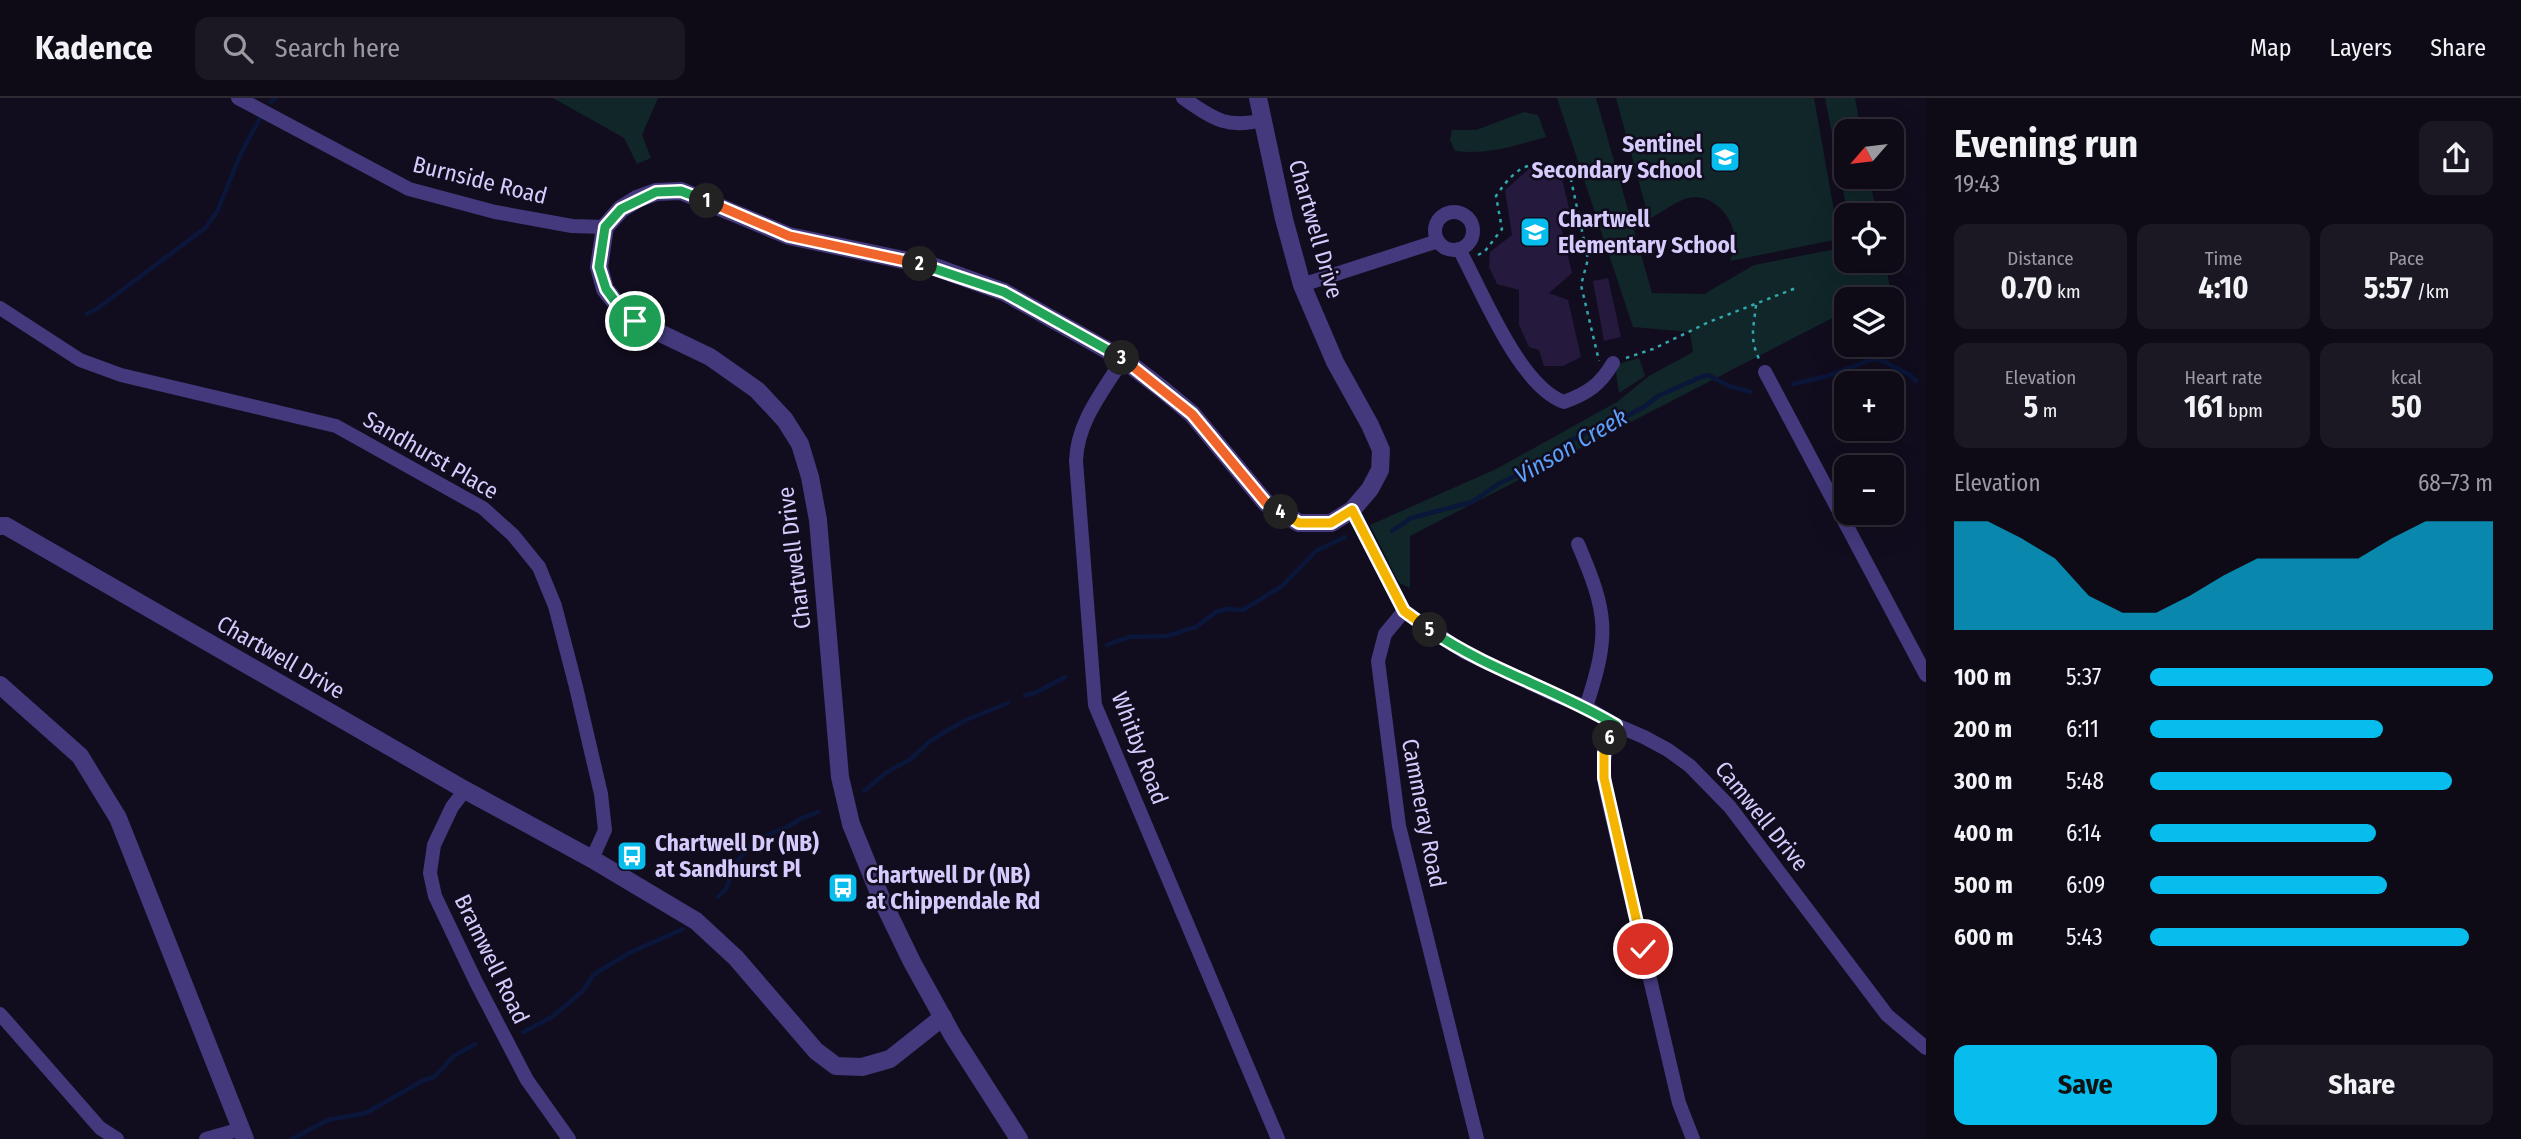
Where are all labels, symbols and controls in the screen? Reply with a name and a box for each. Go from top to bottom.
search box [195,17,685,80]
text: Kadence [35,28,153,68]
icon: search [219,29,257,67]
text: Search here [275,33,400,64]
text: Map [2250,34,2292,62]
text: Layers [2330,34,2392,62]
text: Share [2430,34,2486,62]
north arrow [1834,119,1904,189]
map controls [1834,119,1904,525]
text: Evening run [1954,121,2138,167]
button: share [2419,121,2493,195]
place label: Sentinel Secondary School [1532,130,1703,184]
school or university icon: Sentinel Secondary School [1708,140,1742,174]
street label: Burnside Road [410,150,550,210]
street label: Chartwell Drive [1283,156,1349,302]
text: 19:43 [1954,170,2000,198]
pin: 1 [690,184,724,218]
text: 1 [702,189,711,212]
button: locate [1834,203,1904,273]
place label: Chartwell Elementary School [1558,205,1737,259]
school or university icon: Chartwell Elementary School [1518,215,1552,249]
pin: 2 [902,246,937,282]
text: Distance [2007,247,2074,270]
text: Time [2205,247,2242,270]
text: Pace [2389,247,2424,270]
text: 2 [915,252,924,275]
text: 0.70 [2000,270,2053,306]
text: 4:10 [2198,270,2249,306]
text: 5:57 [2364,270,2412,306]
text: km [2053,280,2081,303]
text: /km [2412,280,2449,303]
button: layers [1834,287,1904,357]
pin [605,291,665,351]
icon: arrive [616,302,654,340]
pin: 3 [1104,341,1140,376]
text: 3 [1117,346,1126,369]
text: Elevation [2005,366,2076,389]
text: Heart rate [2184,366,2263,389]
text: kcal [2391,366,2422,389]
button: + [1834,371,1904,441]
text: 5 [2024,389,2038,425]
text: 161 [2184,389,2224,425]
text: 50 [2391,389,2422,425]
text: m [2038,399,2057,422]
text: bpm [2224,399,2263,422]
water label: Vinson Creek [1510,402,1632,489]
street label: Sandhurst Place [358,405,504,505]
button: − [1834,455,1904,525]
text: Elevation [1954,469,2041,497]
text: 68–73 m [2418,469,2493,497]
street label: Chartwell Drive [771,485,817,631]
pin: 4 [1264,494,1298,530]
text: 4 [1276,500,1285,523]
street label: Chartwell Drive [212,609,350,705]
pin: 5 [1412,612,1448,648]
text: 5 [1425,618,1434,641]
text: 100 m [1954,663,2011,691]
text: 5:37 [2066,663,2101,691]
street label: Whitby Road [1106,688,1174,808]
text: 200 m [1954,715,2012,743]
text: 6:11 [2066,715,2099,743]
pin: 6 [1592,720,1628,756]
text: 6 [1605,726,1614,749]
street label: Cammeray Road [1396,736,1452,890]
street label: Camwell Drive [1709,755,1815,877]
text: 300 m [1954,767,2012,795]
text: 5:48 [2066,767,2104,795]
text: 400 m [1954,819,2013,847]
text: 6:14 [2066,819,2101,847]
place label: Chartwell Dr (NB) at Sandhurst Pl [655,829,819,883]
bus stop icon: Chartwell Dr (NB) at Sandhurst Pl [615,839,649,873]
place label: Chartwell Dr (NB) at Chippendale Rd [866,861,1040,915]
bus stop icon: Chartwell Dr (NB) at Chippendale Rd [826,871,860,905]
text: 500 m [1954,871,2013,899]
text: 6:09 [2066,871,2105,899]
street label: Bramwell Road [449,890,535,1028]
pin [1613,919,1673,979]
text: 600 m [1954,923,2013,951]
text: 5:43 [2066,923,2103,951]
icon: check [1624,930,1662,968]
button: Save [1954,1045,2217,1125]
button: Share [2231,1045,2493,1125]

